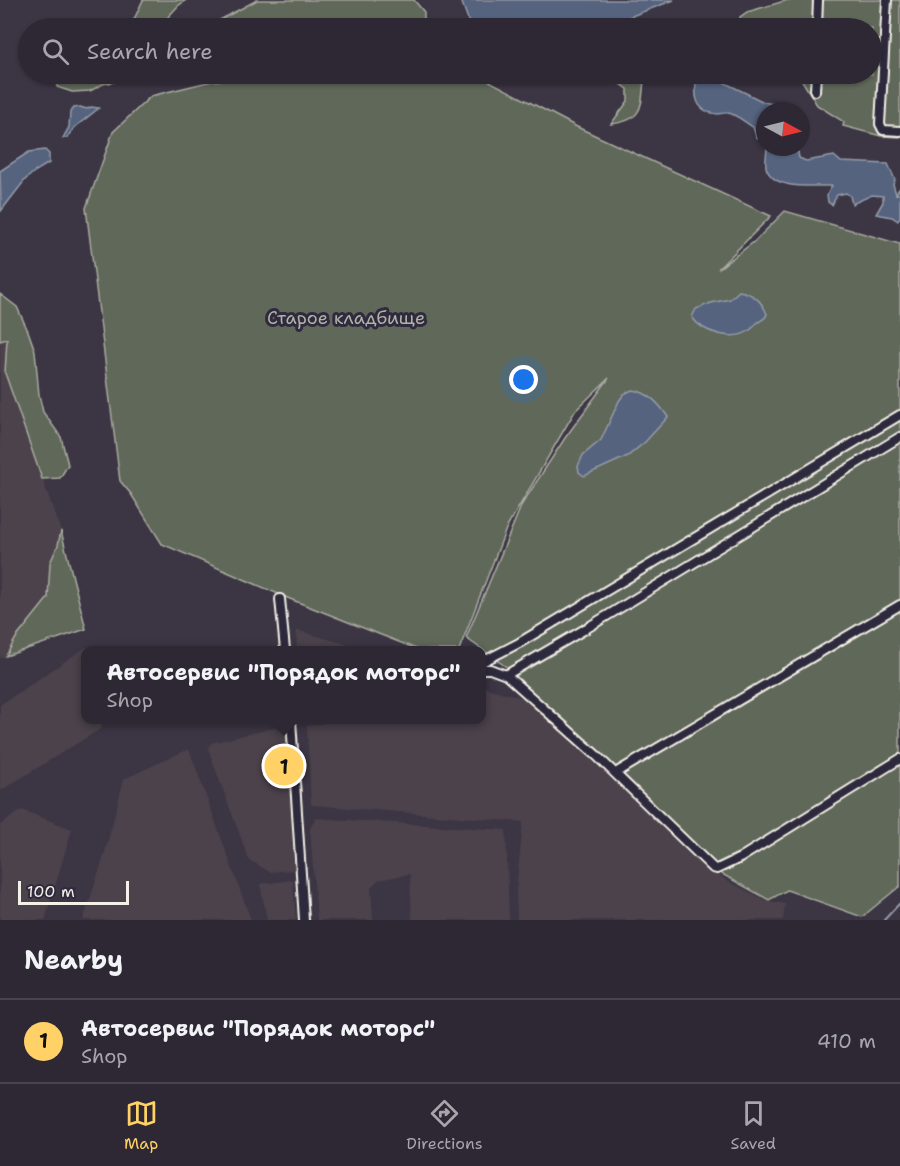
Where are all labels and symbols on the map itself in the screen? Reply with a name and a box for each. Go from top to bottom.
north arrow [756,102,810,156]
park label: Старое кладбище [267,306,425,330]
your location [509,365,538,394]
pin: 1 [264,744,304,789]
scale bar [18,878,129,906]

